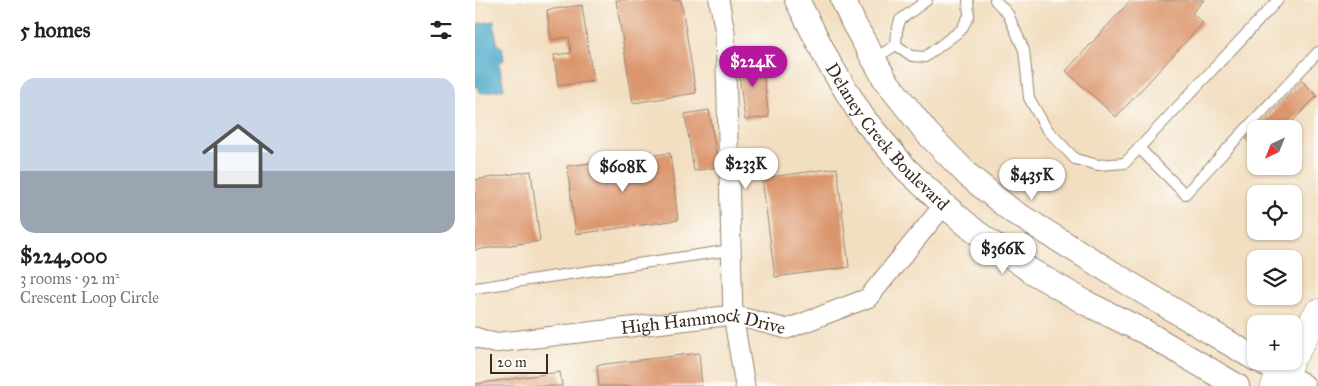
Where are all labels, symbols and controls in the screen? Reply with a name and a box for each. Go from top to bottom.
icon: filters [427,16,455,44]
text: 5 homes [20,17,91,43]
pin: $224K [718,46,788,88]
text: $224K [730,52,776,71]
street label: Delaney Creek Boulevard [821,59,954,215]
icon: home [193,111,283,201]
north arrow [1247,120,1303,175]
map controls [1247,120,1302,370]
pin: $233K [711,148,781,190]
pin: $608K [588,150,658,193]
text: $233K [725,154,767,173]
text: $608K [600,157,646,176]
pin: $435K [997,158,1067,201]
text: $435K [1010,165,1054,184]
button: locate [1247,185,1302,240]
pin: $366K [968,232,1038,275]
text: $366K [981,239,1025,258]
text: $224,000 [20,243,108,269]
button: layers [1247,250,1302,305]
text: 3 rooms · 92 m² [20,269,120,288]
text: Crescent Loop Circle [20,288,159,307]
street label: High Hammock Drive [619,304,788,339]
button: + [1247,315,1302,370]
scale bar [490,351,547,374]
text: 20 m [497,354,527,371]

